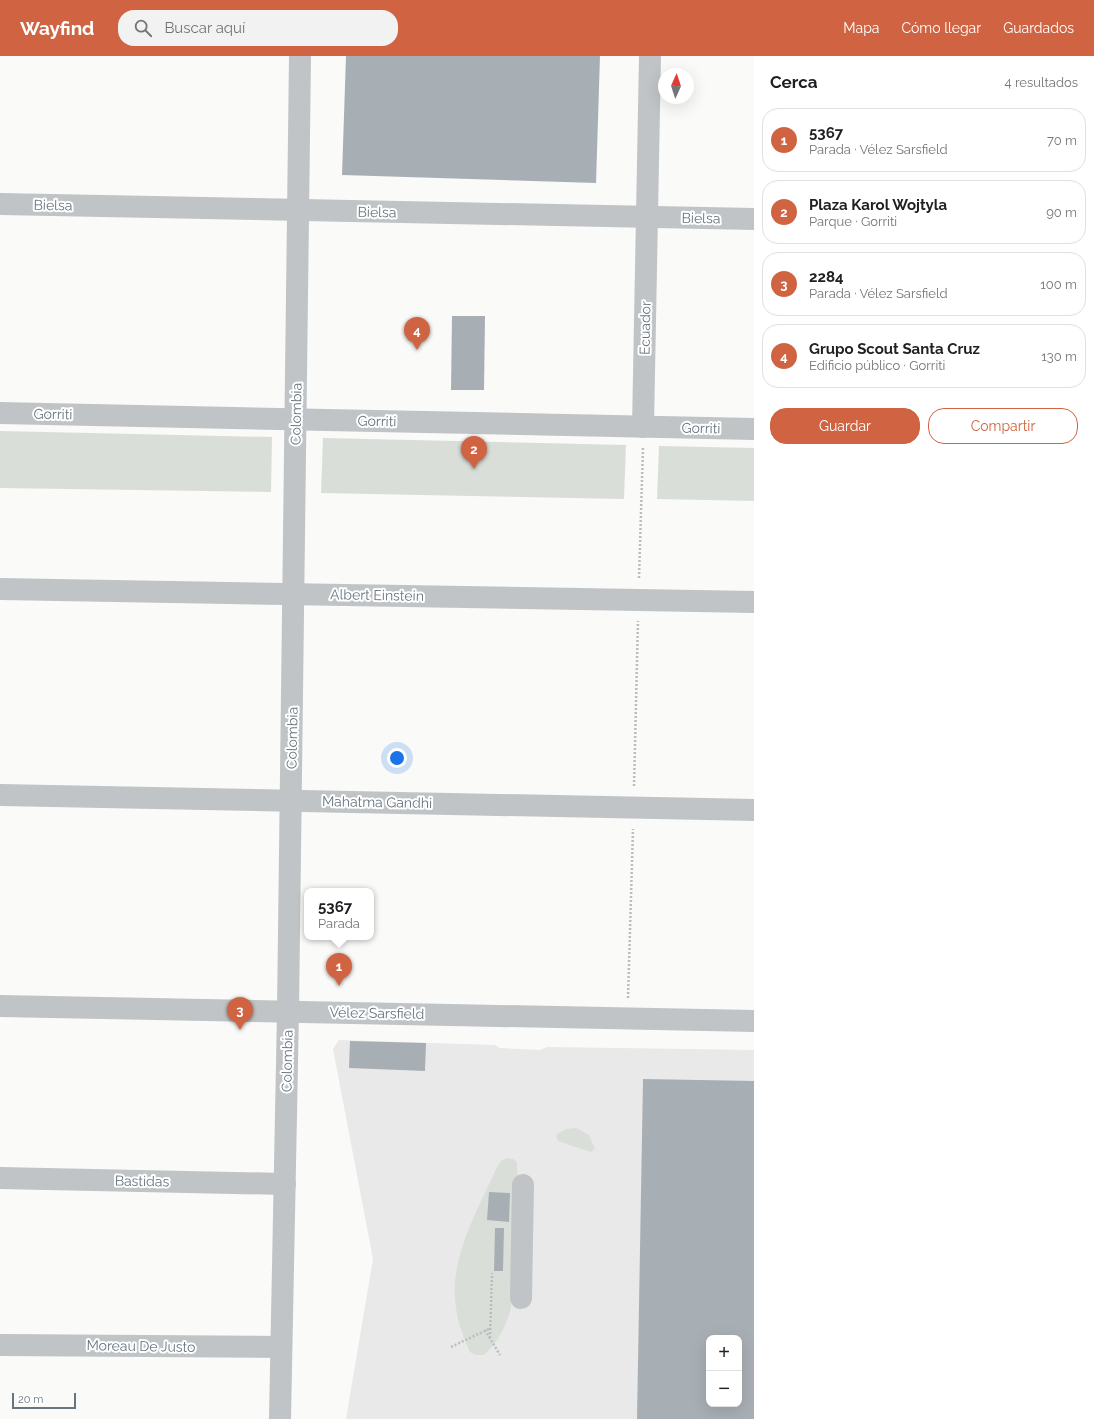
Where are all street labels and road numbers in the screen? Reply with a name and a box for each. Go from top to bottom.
street label: Bielsa [33,197,73,213]
street label: Bielsa [357,204,397,220]
street label: Bielsa [681,210,721,226]
street label: Ecuador [637,301,653,355]
street label: Colombia [287,383,305,445]
street label: Gorriti [33,406,73,422]
street label: Gorriti [357,413,397,429]
street label: Gorriti [681,420,721,436]
street label: Albert Einstein [330,586,424,604]
street label: Colombia [283,707,301,769]
street label: Mahatma Gandhi [322,793,432,811]
street label: Vélez Sarsfield [329,1004,425,1022]
street label: Colombia [278,1030,296,1092]
street label: Bastidas [115,1173,170,1189]
street label: Moreau De Justo [86,1337,196,1355]

